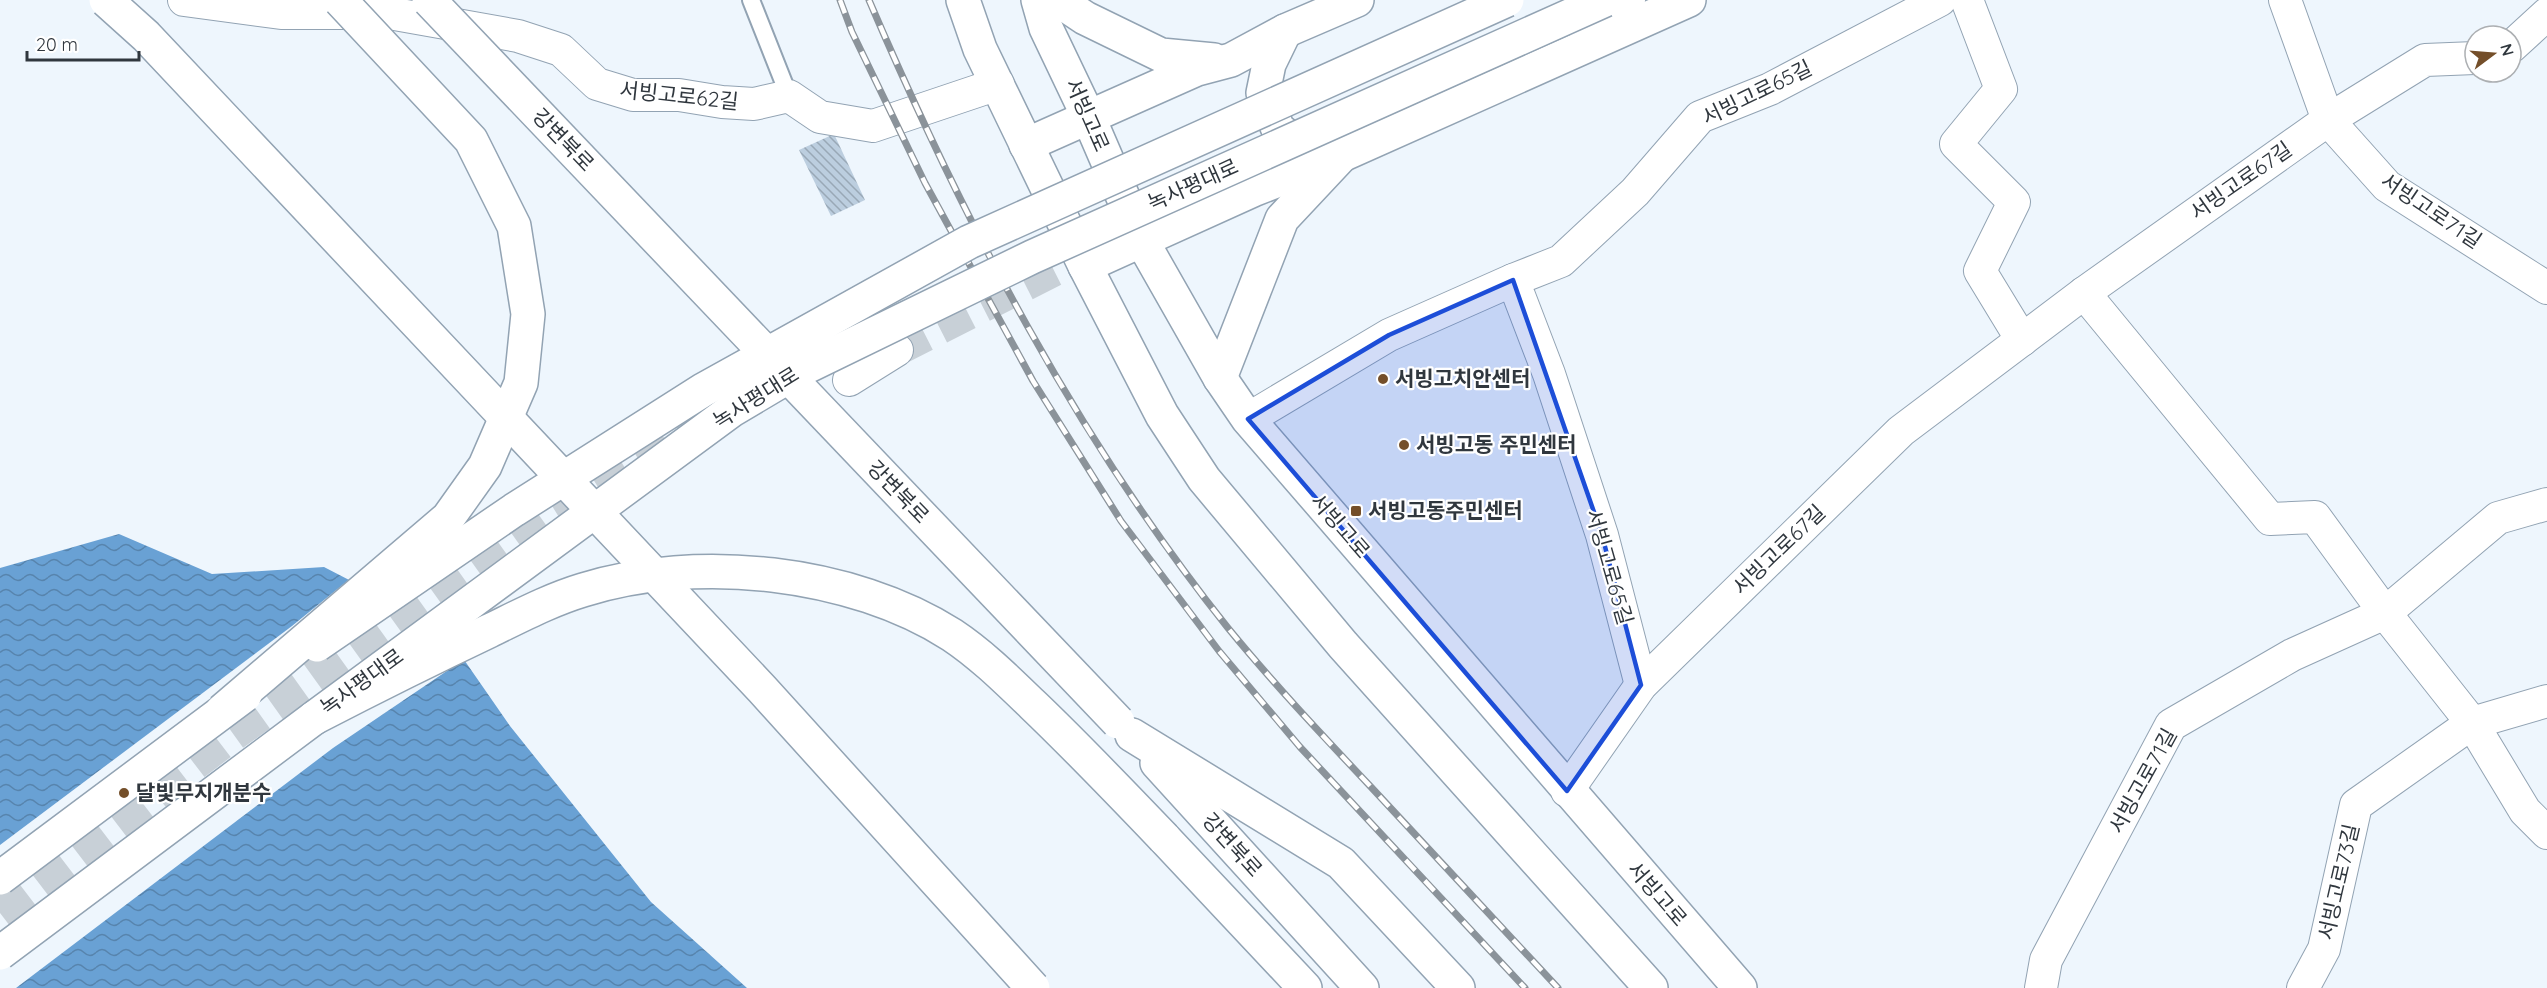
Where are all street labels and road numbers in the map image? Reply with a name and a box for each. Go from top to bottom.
street label: 서빙고로65길 [1697,54,1816,130]
street label: 서빙고로 [1060,74,1116,155]
street label: 서빙고로62길 [618,76,740,114]
street label: 강변북로 [528,102,600,176]
street label: 서빙고로67길 [2184,135,2296,225]
street label: 녹사평대로 [1143,153,1242,216]
street label: 서빙고로71길 [2376,167,2487,253]
street label: 녹사평대로 [708,361,803,434]
street label: 강변북로 [863,454,935,528]
street label: 서빙고로 [1306,488,1376,563]
street label: 서빙고로67길 [1727,499,1830,600]
street label: 서빙고로65길 [1581,506,1639,628]
street label: 녹사평대로 [315,642,408,720]
street label: 서빙고로71길 [2103,723,2182,838]
street label: 강변북로 [1197,807,1268,882]
street label: 서빙고로73길 [2312,821,2364,942]
street label: 서빙고로 [1623,856,1693,931]

